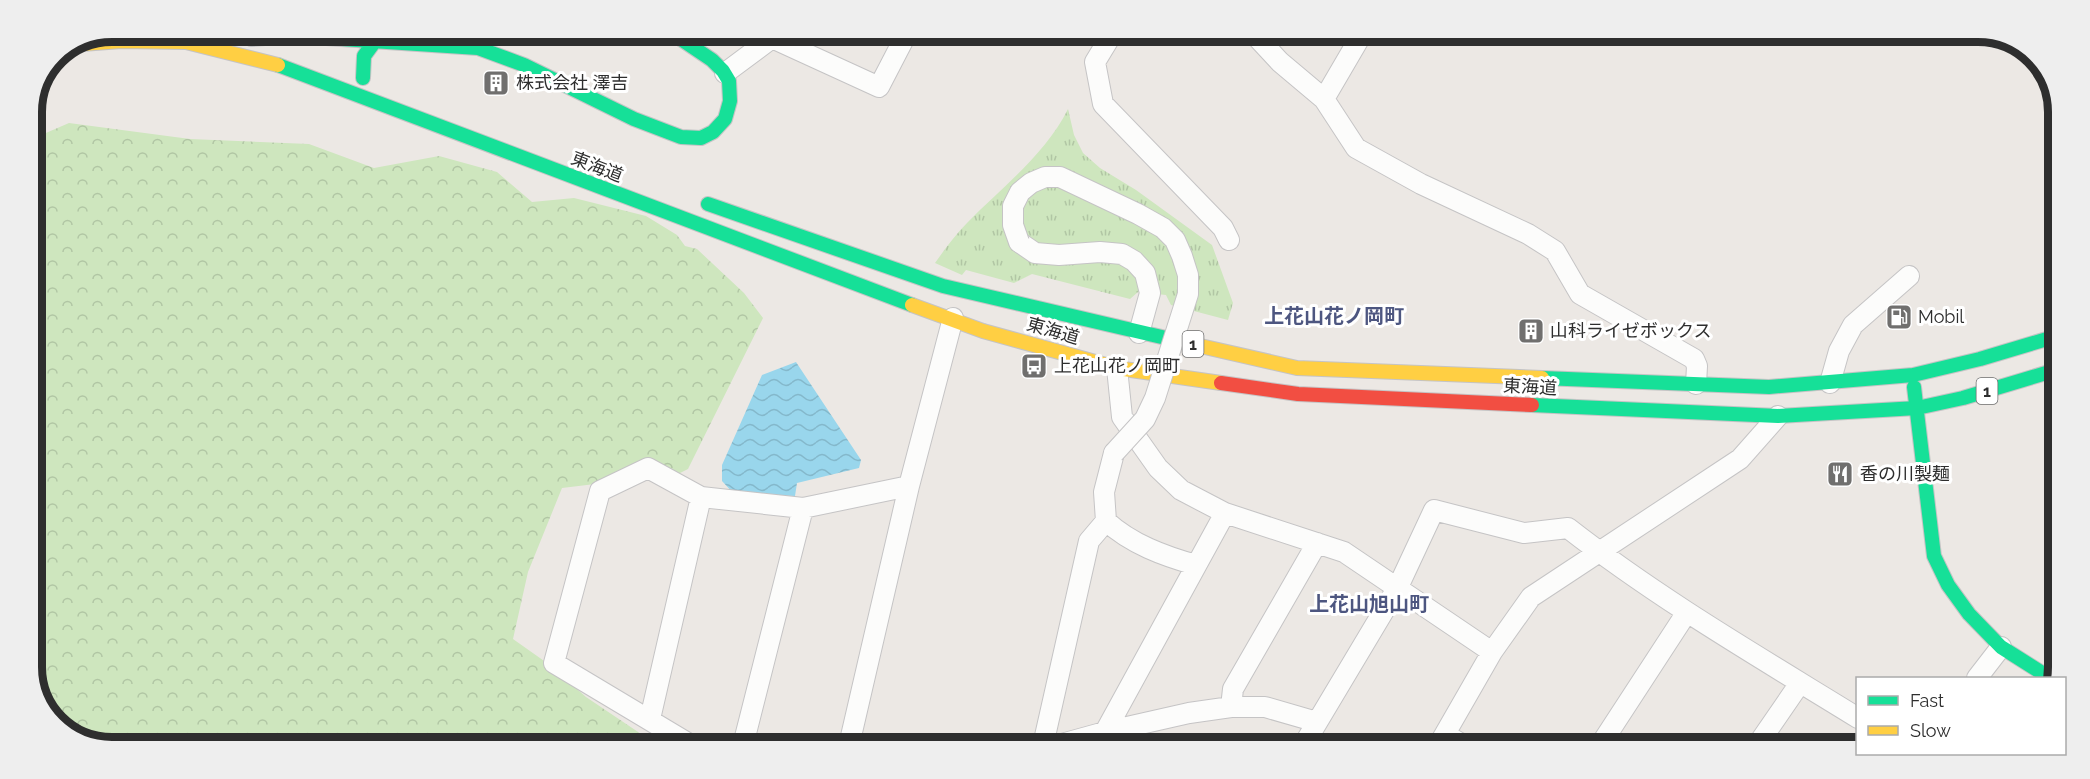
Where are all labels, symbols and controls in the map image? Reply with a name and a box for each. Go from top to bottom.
building icon: 株式会社 澤吉 [481,68,511,98]
place label: 株式会社 澤吉 [516,72,629,93]
street label: 東海道 [568,147,626,186]
fuel station icon: Mobil [1884,302,1914,332]
district label: 上花山花ノ岡町 [1264,304,1404,328]
place label: Mobil [1918,306,1964,327]
street label: 東海道 [1024,313,1082,348]
building icon: 山科ライゼボックス [1516,316,1546,346]
place label: 山科ライゼボックス [1550,320,1711,341]
road number: 1 [1182,331,1204,357]
bus stop icon: 上花山花ノ岡町 [1019,351,1049,381]
place label: 上花山花ノ岡町 [1054,355,1180,376]
street label: 東海道 [1503,375,1558,398]
road number: 1 [1976,378,1998,404]
restaurant icon: 香の川製麺 [1825,459,1855,489]
place label: 香の川製麺 [1860,463,1950,484]
district label: 上花山旭山町 [1309,592,1429,616]
legend [1856,677,2066,755]
text: Fast [1910,690,1944,711]
text: Slow [1910,720,1951,741]

